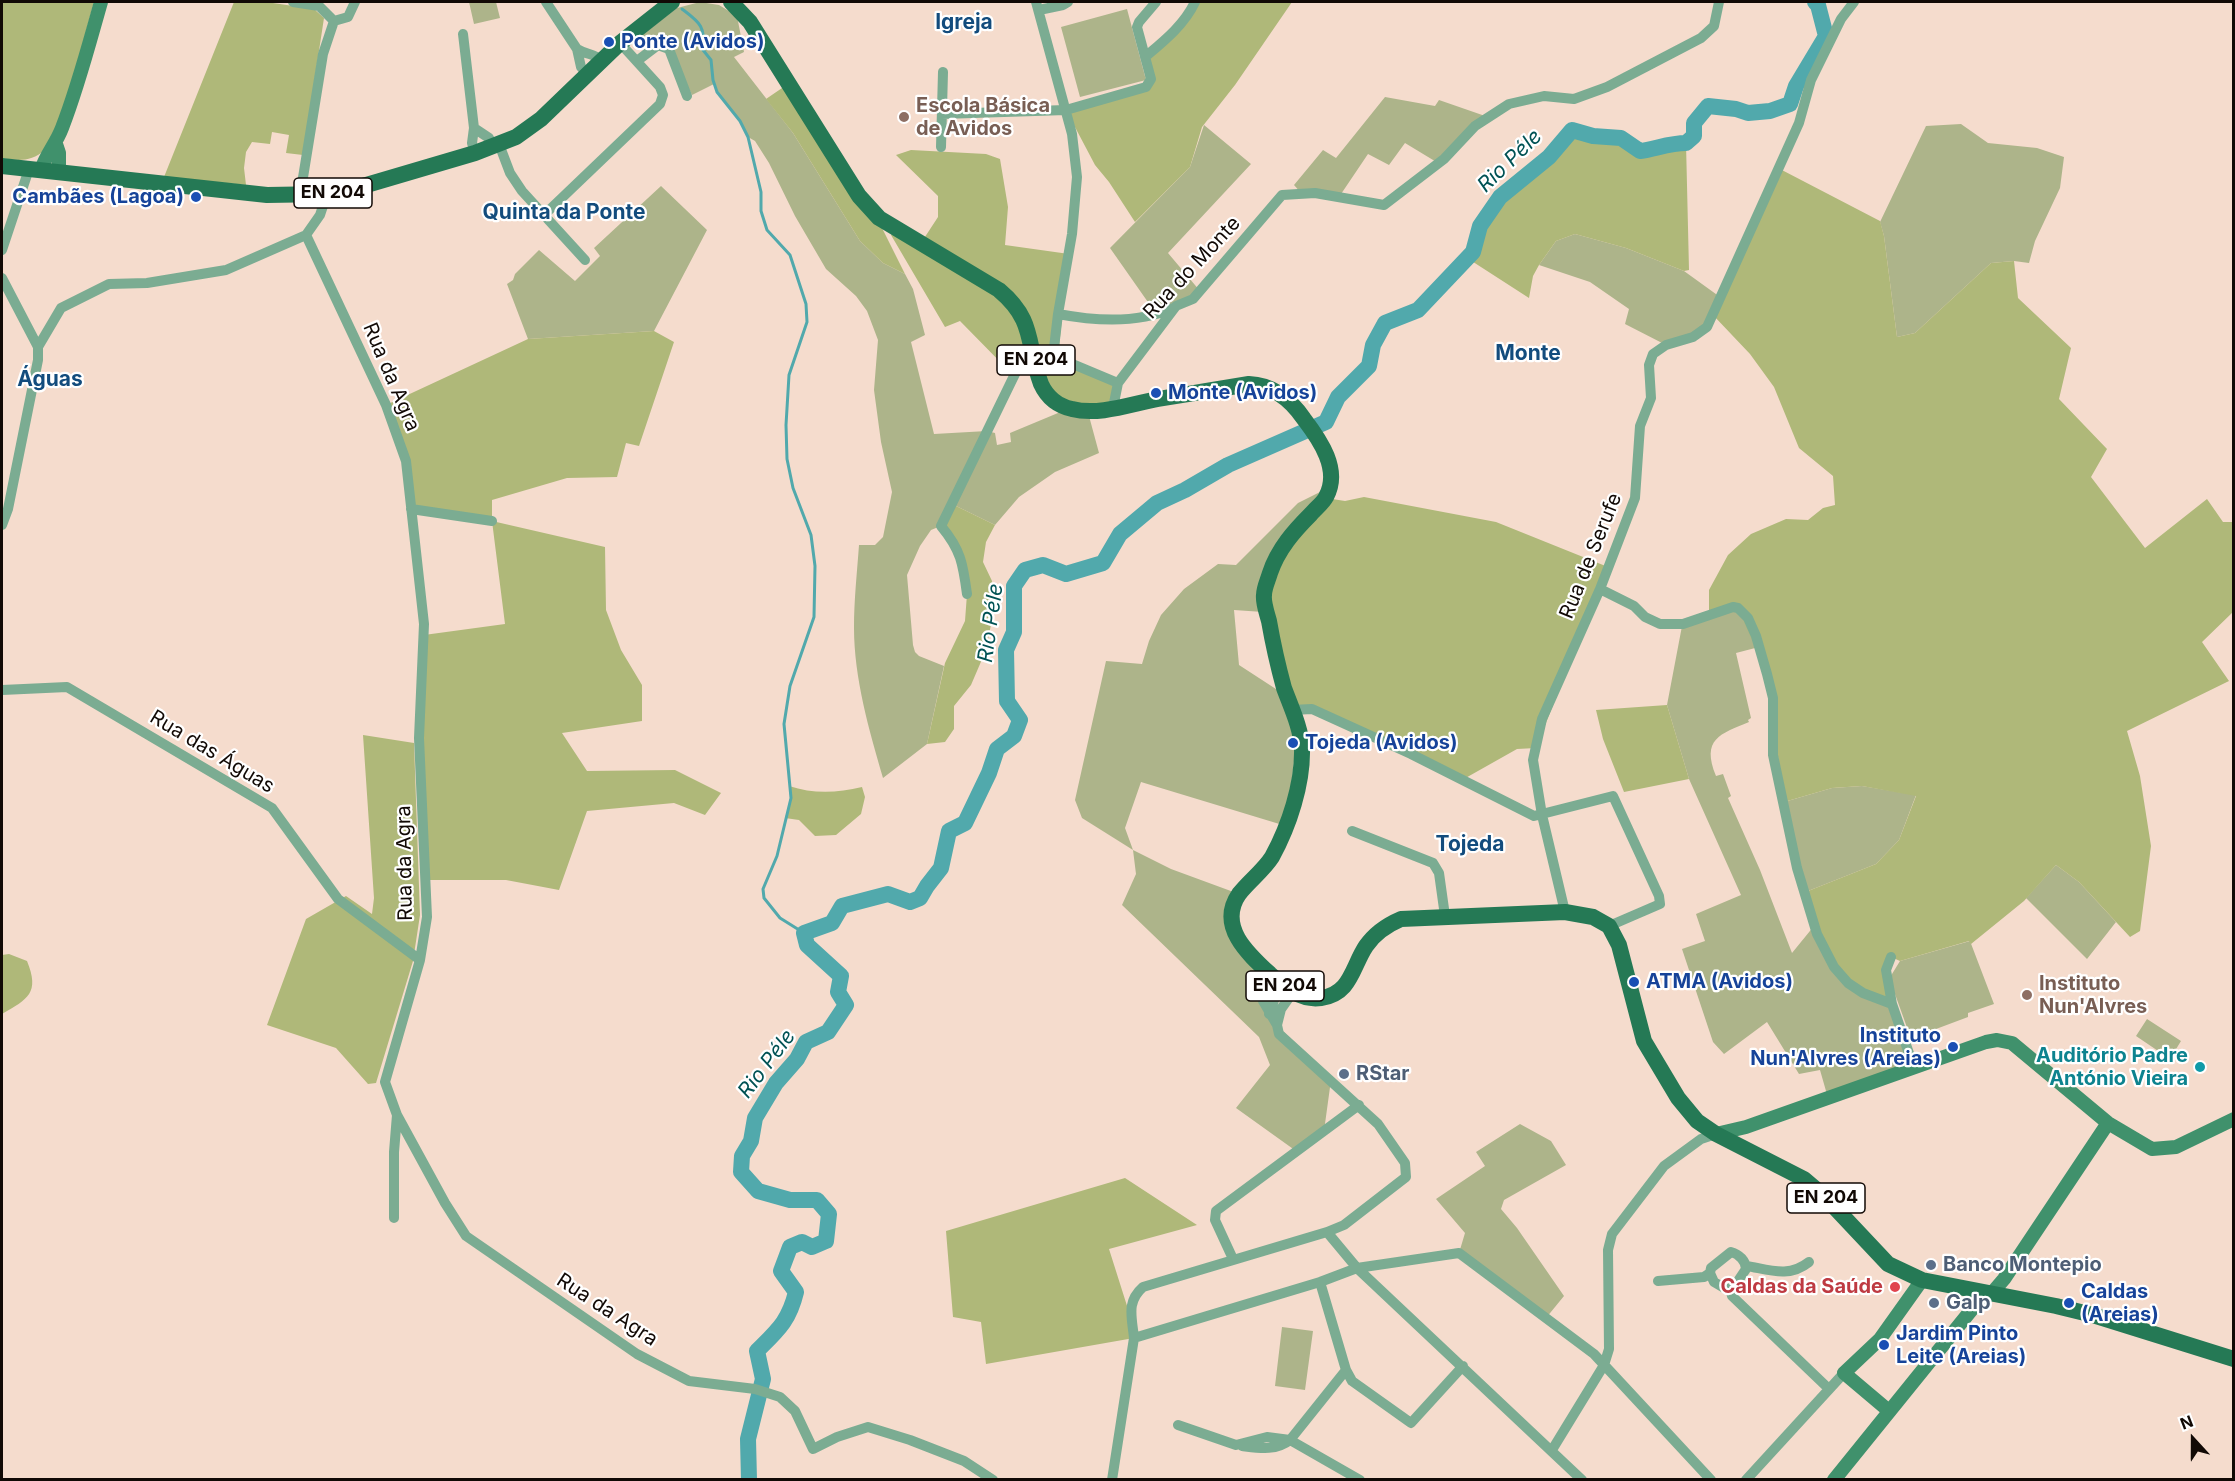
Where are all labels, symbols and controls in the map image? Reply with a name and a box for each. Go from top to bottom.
district label: Igreja [935,10,993,36]
place label: Ponte (Avidos) [621,30,764,54]
marker: Ponte (Avidos) [602,35,616,49]
place label: Escola Básica de Avidos [916,94,1050,141]
marker: Escola Básica de Avidos [897,110,911,124]
water label: Rio Péle [1473,124,1547,198]
road number: EN 204 [294,178,372,208]
place label: Cambães (Lagoa) [12,185,184,209]
marker: Cambães (Lagoa) [189,190,203,204]
district label: Quinta da Ponte [483,200,645,226]
street label: Rua do Monte [1138,212,1246,324]
street label: Rua da Agra [357,319,425,435]
district label: Monte [1495,341,1561,367]
road number: EN 204 [997,345,1075,375]
district label: Águas [17,367,83,393]
place label: Monte (Avidos) [1168,381,1317,405]
marker: Monte (Avidos) [1149,386,1163,400]
street label: Rua de Serufe [1555,490,1627,622]
water label: Rio Péle [973,582,1009,664]
street label: Rua das Águas [145,705,279,799]
place label: Tojeda (Avidos) [1305,731,1457,755]
marker: Tojeda (Avidos) [1286,736,1300,750]
street label: Rua da Agra [392,805,418,921]
district label: Tojeda [1436,832,1504,858]
place label: ATMA (Avidos) [1646,970,1793,994]
road number: EN 204 [1246,971,1324,1001]
place label: Instituto Nun'Alvres [2039,972,2147,1019]
marker: ATMA (Avidos) [1627,975,1641,989]
marker: Instituto Nun'Alvres [2020,988,2034,1002]
place label: Instituto Nun'Alvres (Areias) [1750,1024,1941,1071]
water label: Rio Péle [733,1025,801,1103]
marker: Instituto Nun'Alvres (Areias) [1946,1040,1960,1054]
place label: Auditório Padre António Vieira [2036,1044,2188,1091]
marker: Auditório Padre António Vieira [2193,1060,2207,1074]
place label: RStar [1356,1062,1409,1086]
marker: RStar [1337,1067,1351,1081]
road number: EN 204 [1787,1183,1865,1213]
place label: Banco Montepio [1943,1253,2102,1277]
marker: Banco Montepio [1924,1258,1938,1272]
street label: Rua da Agra [552,1268,662,1352]
place label: Caldas da Saúde [1720,1275,1883,1299]
marker: Caldas da Saúde [1888,1280,1902,1294]
place label: Caldas (Areias) [2081,1280,2159,1327]
place label: Galp [1946,1291,1991,1315]
marker: Galp [1927,1296,1941,1310]
marker: Caldas (Areias) [2062,1296,2076,1310]
place label: Jardim Pinto Leite (Areias) [1896,1322,2026,1369]
marker: Jardim Pinto Leite (Areias) [1877,1338,1891,1352]
north arrow [2163,1409,2223,1469]
text: N [2177,1411,2196,1434]

